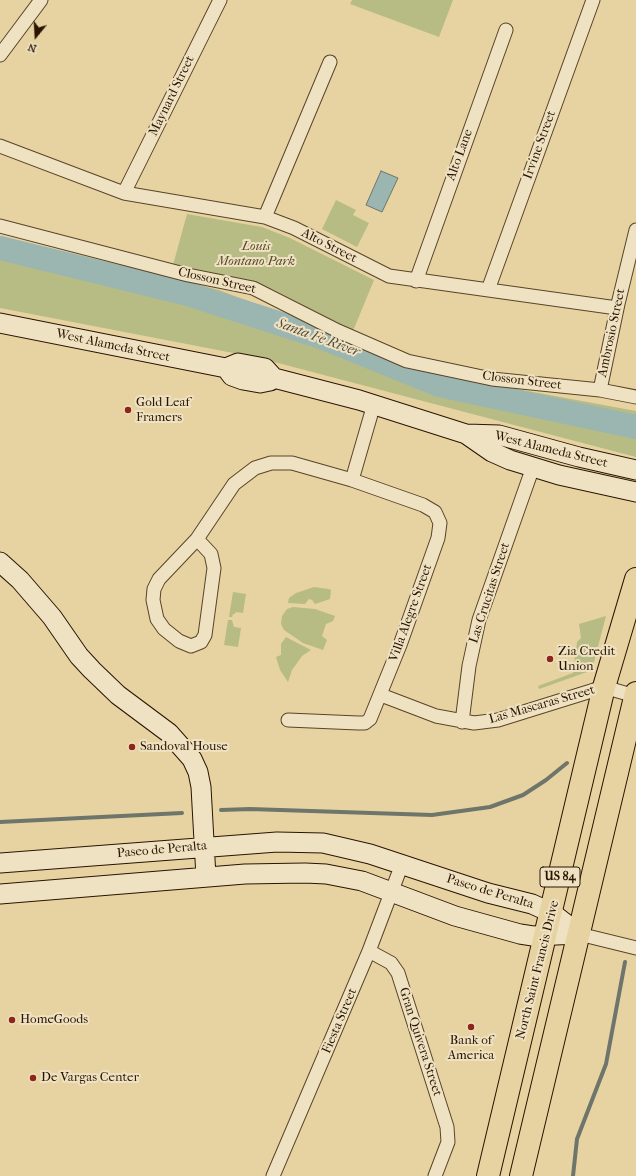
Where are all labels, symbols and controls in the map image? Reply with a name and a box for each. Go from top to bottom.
north arrow [16,16,56,56]
text: N [26,40,38,55]
street label: Maynard Street [146,53,198,139]
street label: Irvine Street [520,109,560,181]
street label: Alto Lane [443,127,477,183]
street label: Alto Street [299,225,359,267]
park label: Louis Montano Park [217,239,295,270]
street label: Closson Street [176,264,258,298]
street label: Ambrosio Street [595,287,629,379]
water label: Santa Fe River [274,315,362,361]
street label: West Alameda Street [55,326,171,366]
street label: Closson Street [482,368,562,394]
place label: Gold Leaf Framers [136,395,190,426]
marker: Gold Leaf Framers [123,405,133,415]
street label: West Alameda Street [493,428,609,472]
street label: Las Crucitas Street [466,541,514,645]
street label: Villa Alegre Street [386,562,436,664]
place label: Zia Credit Union [558,644,615,675]
marker: Zia Credit Union [545,654,555,664]
street label: Las Mascaras Street [487,682,597,728]
place label: Sandoval House [140,739,228,755]
marker: Sandoval House [127,742,137,752]
street label: Paseo de Peralta [116,838,208,862]
road number: US 84 [540,867,580,887]
street label: Paseo de Peralta [445,871,535,913]
street label: North Saint Francis Drive [513,899,563,1041]
street label: Fiesta Street [319,986,361,1056]
street label: Gran Quivera Street [395,986,445,1098]
place label: HomeGoods [20,1012,88,1028]
marker: HomeGoods [7,1015,17,1025]
marker: Bank of America [466,1022,476,1032]
place label: Bank of America [448,1033,494,1064]
place label: De Vargas Center [41,1070,139,1086]
marker: De Vargas Center [28,1073,38,1083]

